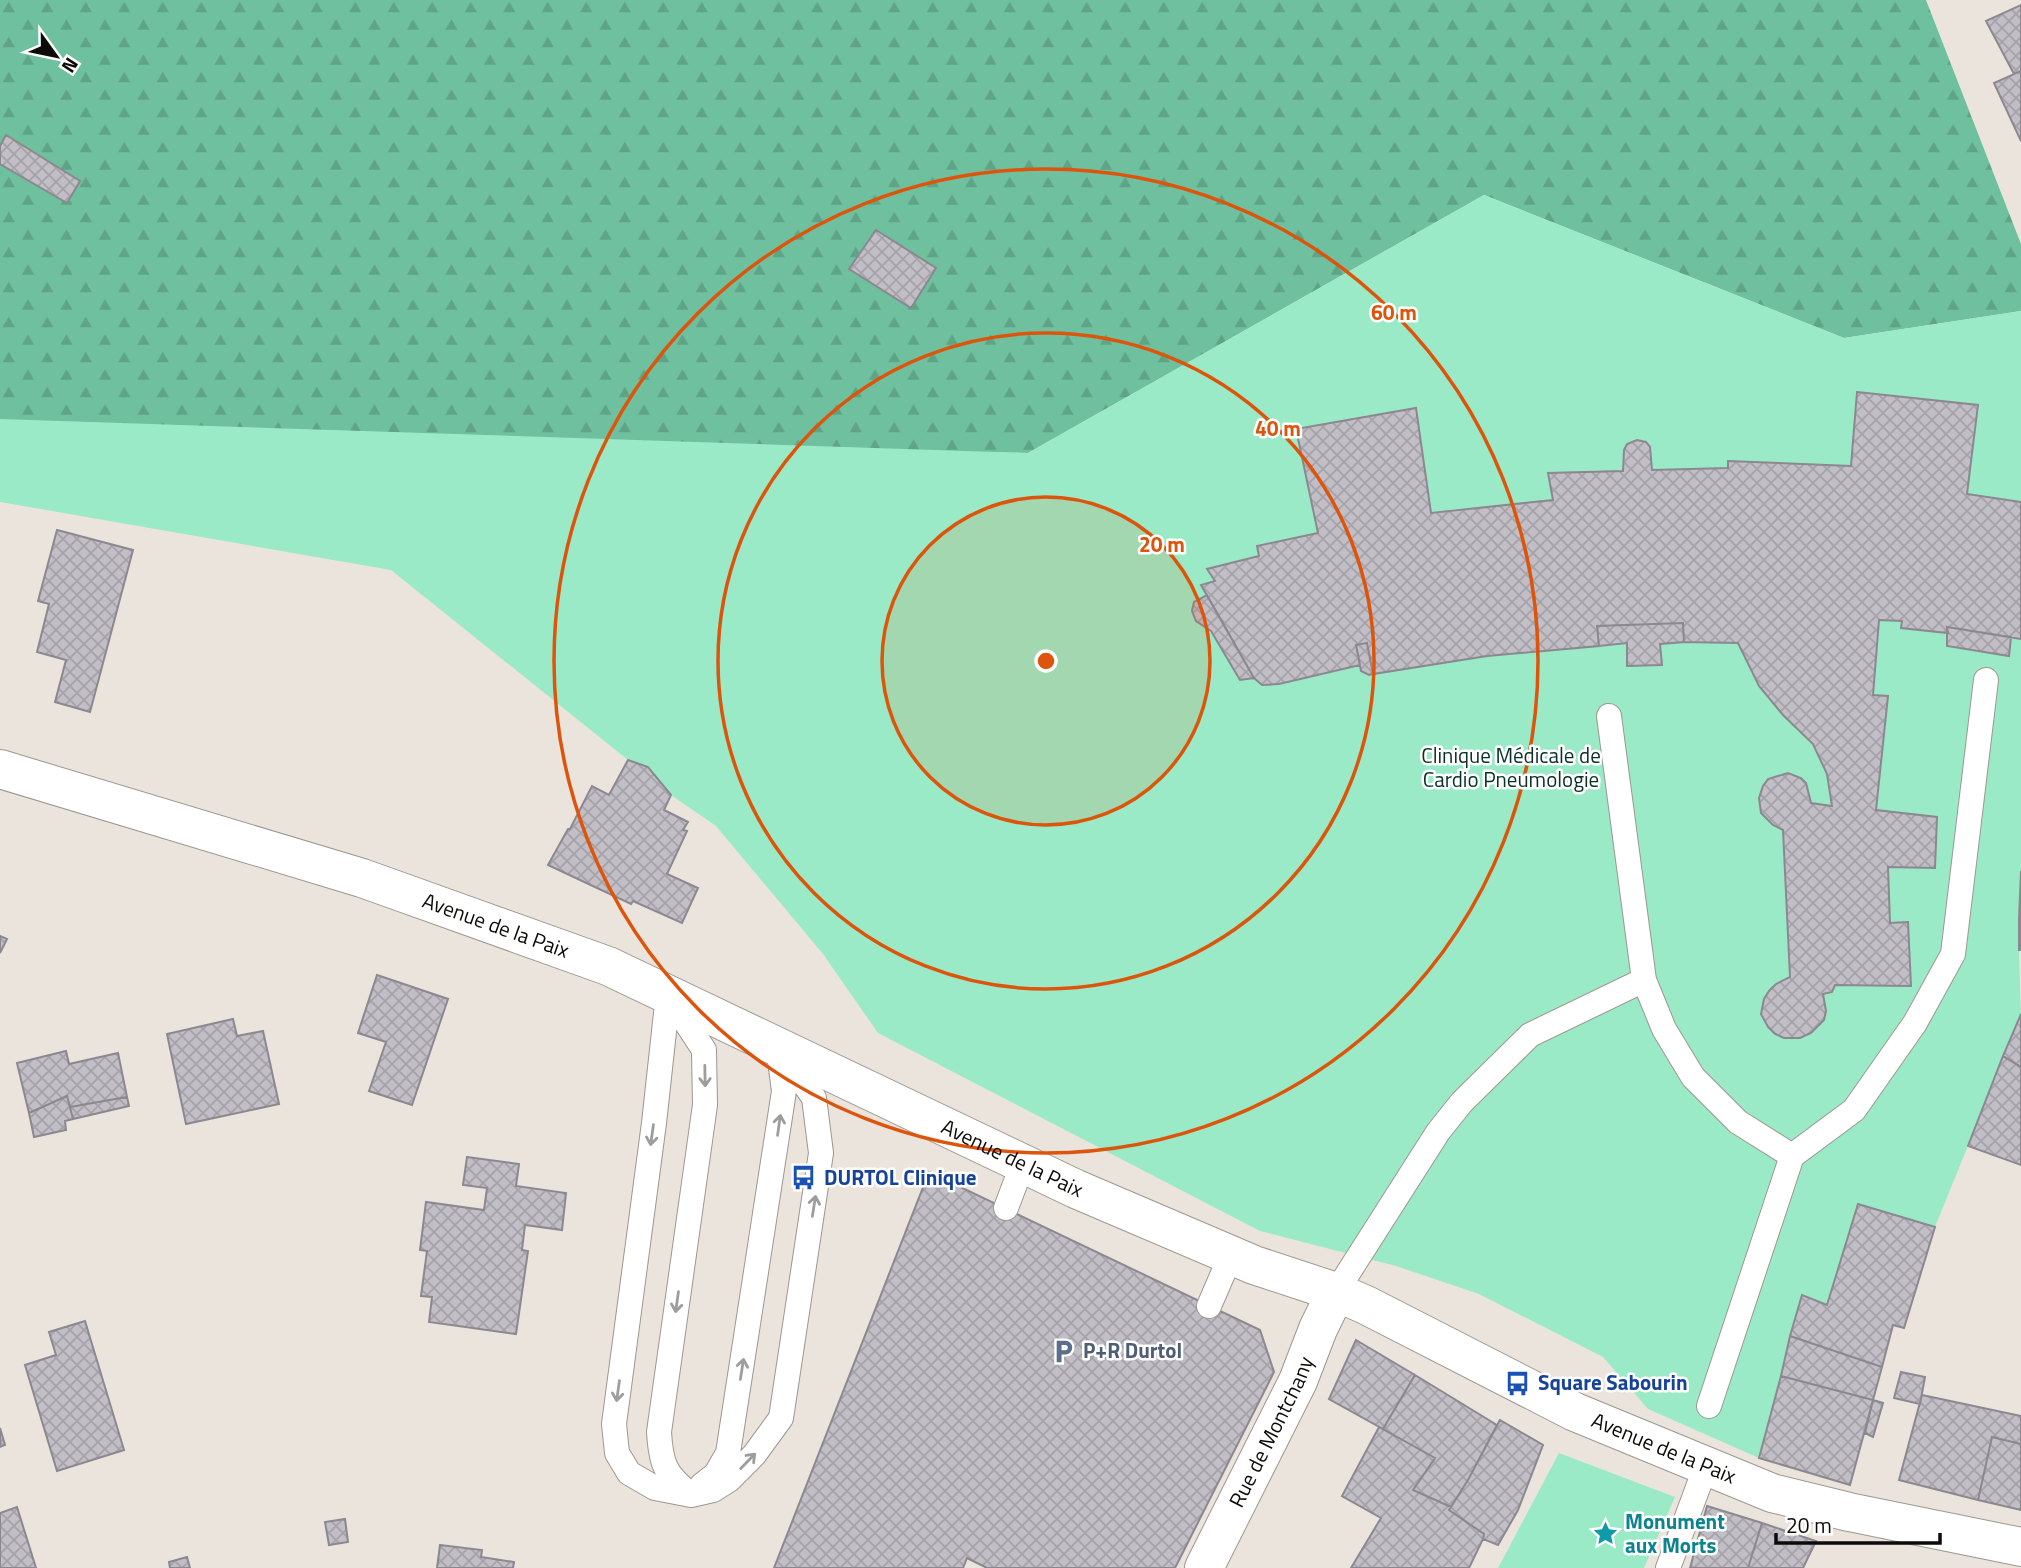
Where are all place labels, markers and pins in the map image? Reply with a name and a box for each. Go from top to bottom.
centre of rings [1034,649,1058,673]
place label: DURTOL Clinique [824,1161,977,1193]
bus stop icon: DURTOL Clinique [790,1164,818,1192]
place label: P+R Durtol [1083,1334,1182,1366]
parking icon: P+R Durtol [1049,1337,1077,1365]
place label: Square Sabourin [1538,1366,1688,1398]
bus stop icon: Square Sabourin [1504,1369,1532,1397]
place label: Monument aux Morts [1625,1505,1725,1561]
place icon: Monument aux Morts [1591,1520,1619,1548]

